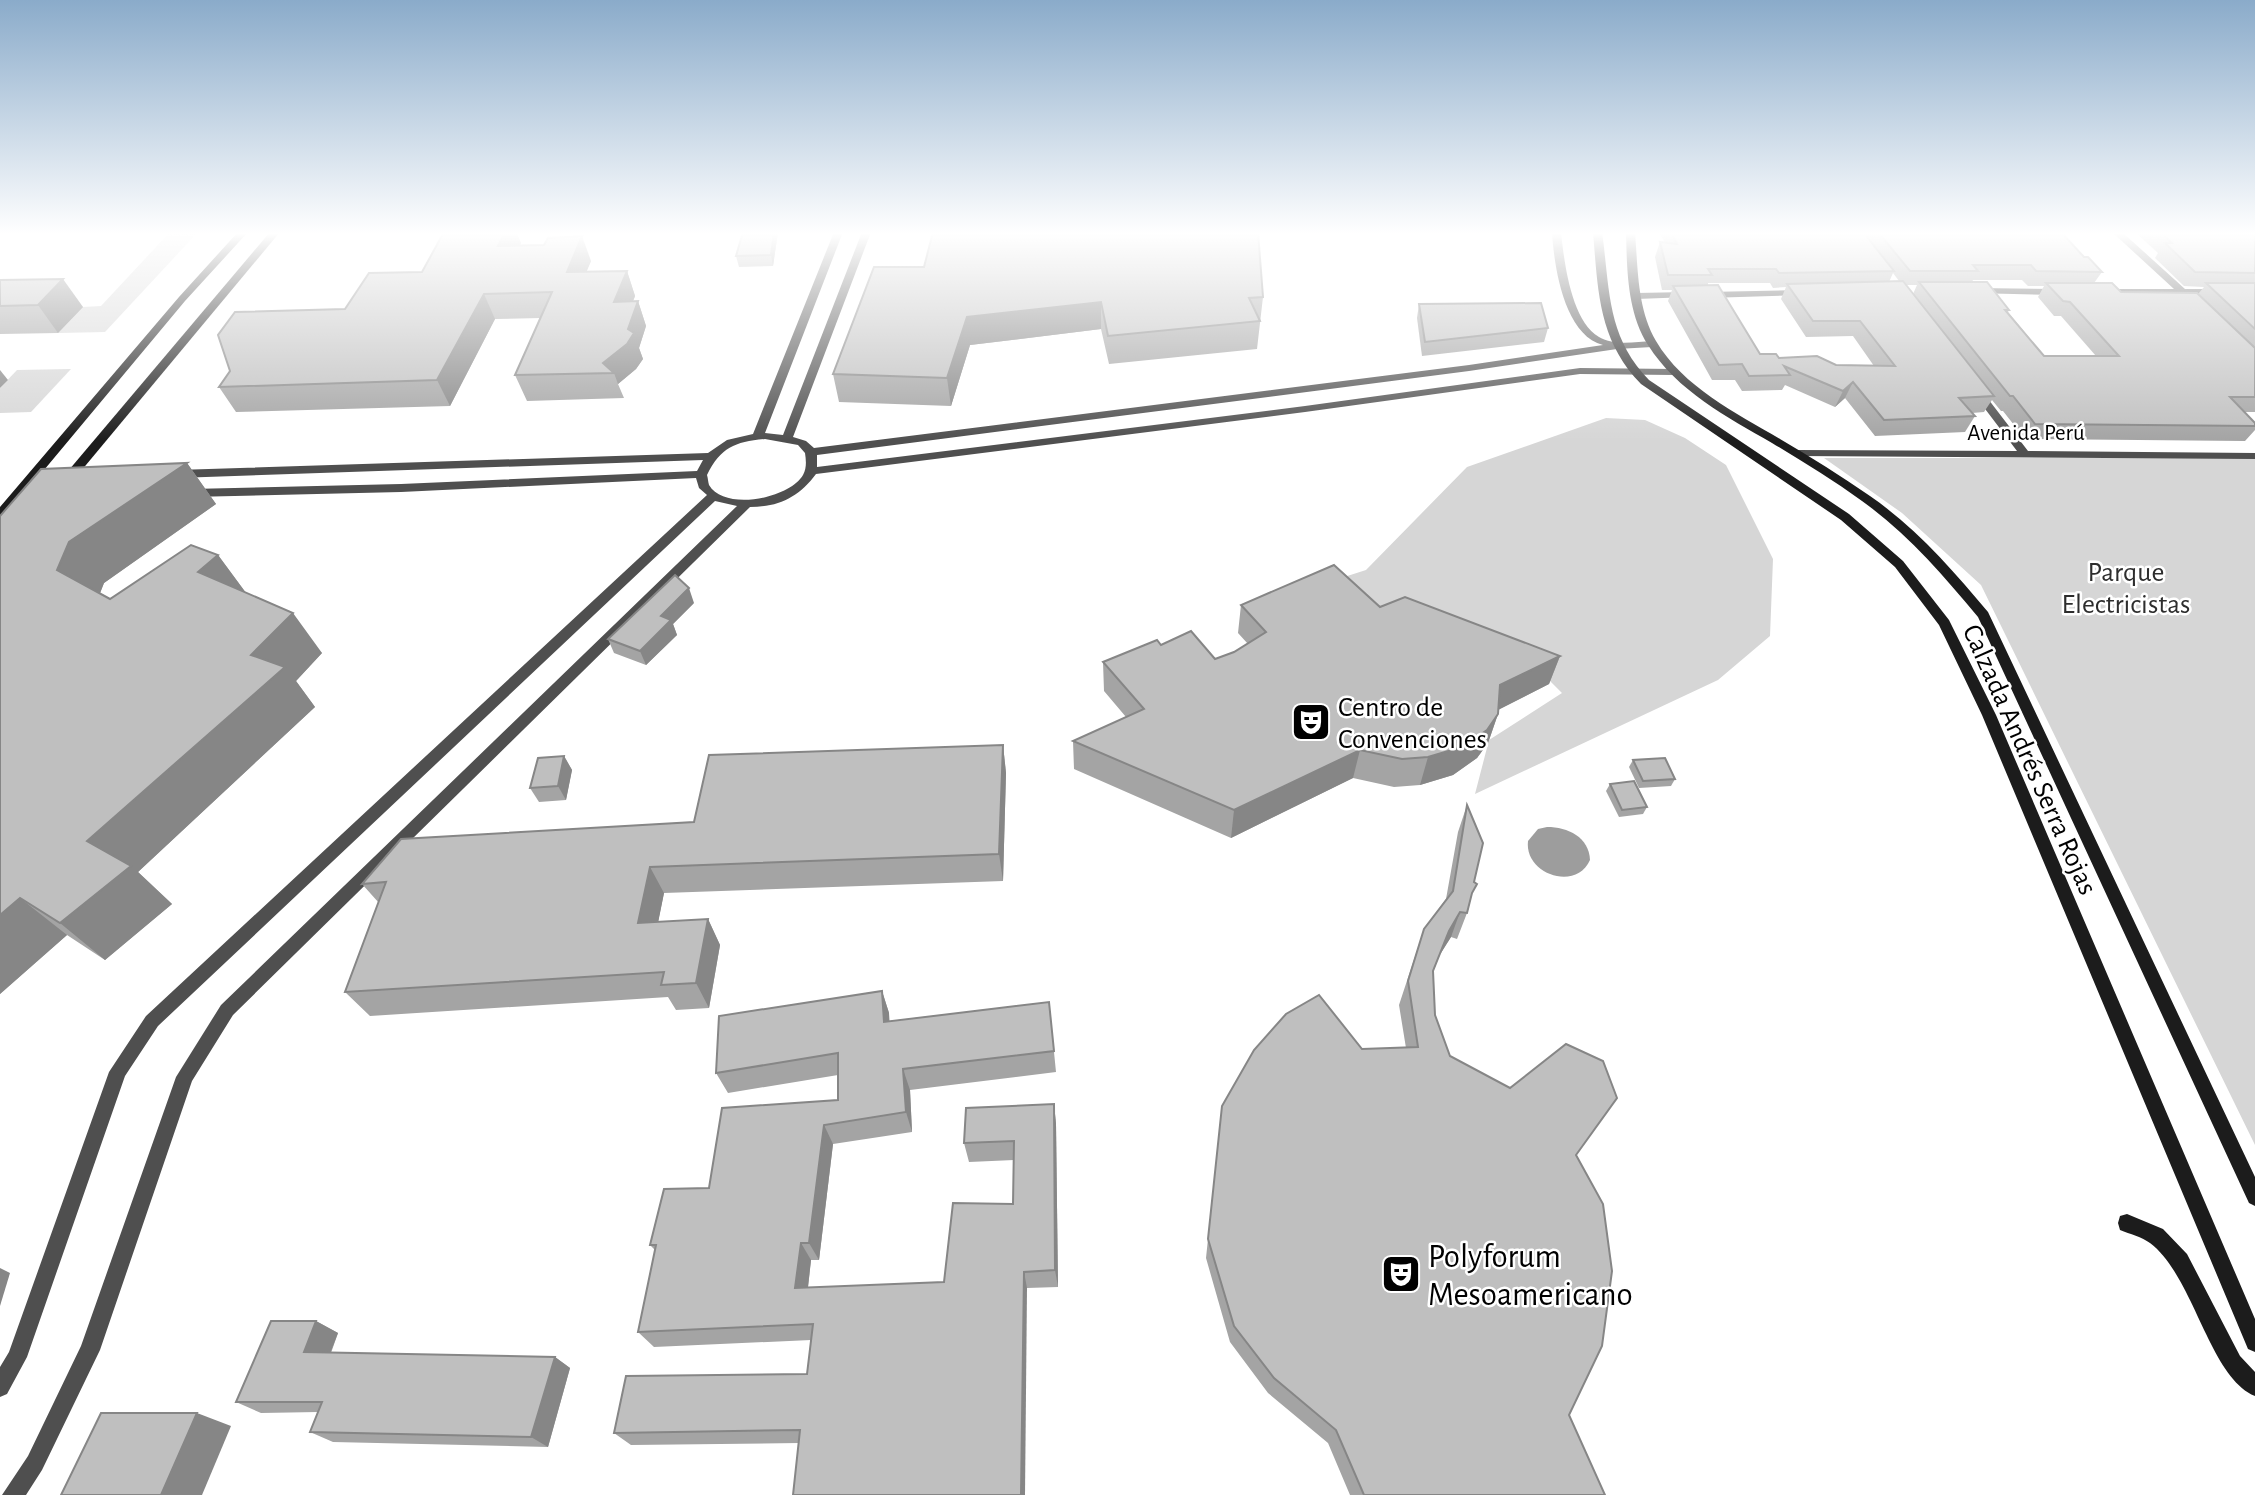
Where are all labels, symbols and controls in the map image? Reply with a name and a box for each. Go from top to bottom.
street label: Avenida Perú [1967,422,2085,445]
park label: Parque Electricistas [2062,559,2190,619]
street label: Calzada Andrés Serra Rojas [1957,620,2101,899]
place label: Centro de Convenciones [1338,694,1487,754]
theatre icon: Centro de Convenciones [1290,701,1332,743]
place label: Polyforum Mesoamericano [1428,1241,1633,1312]
theatre icon: Polyforum Mesoamericano [1380,1253,1422,1295]

